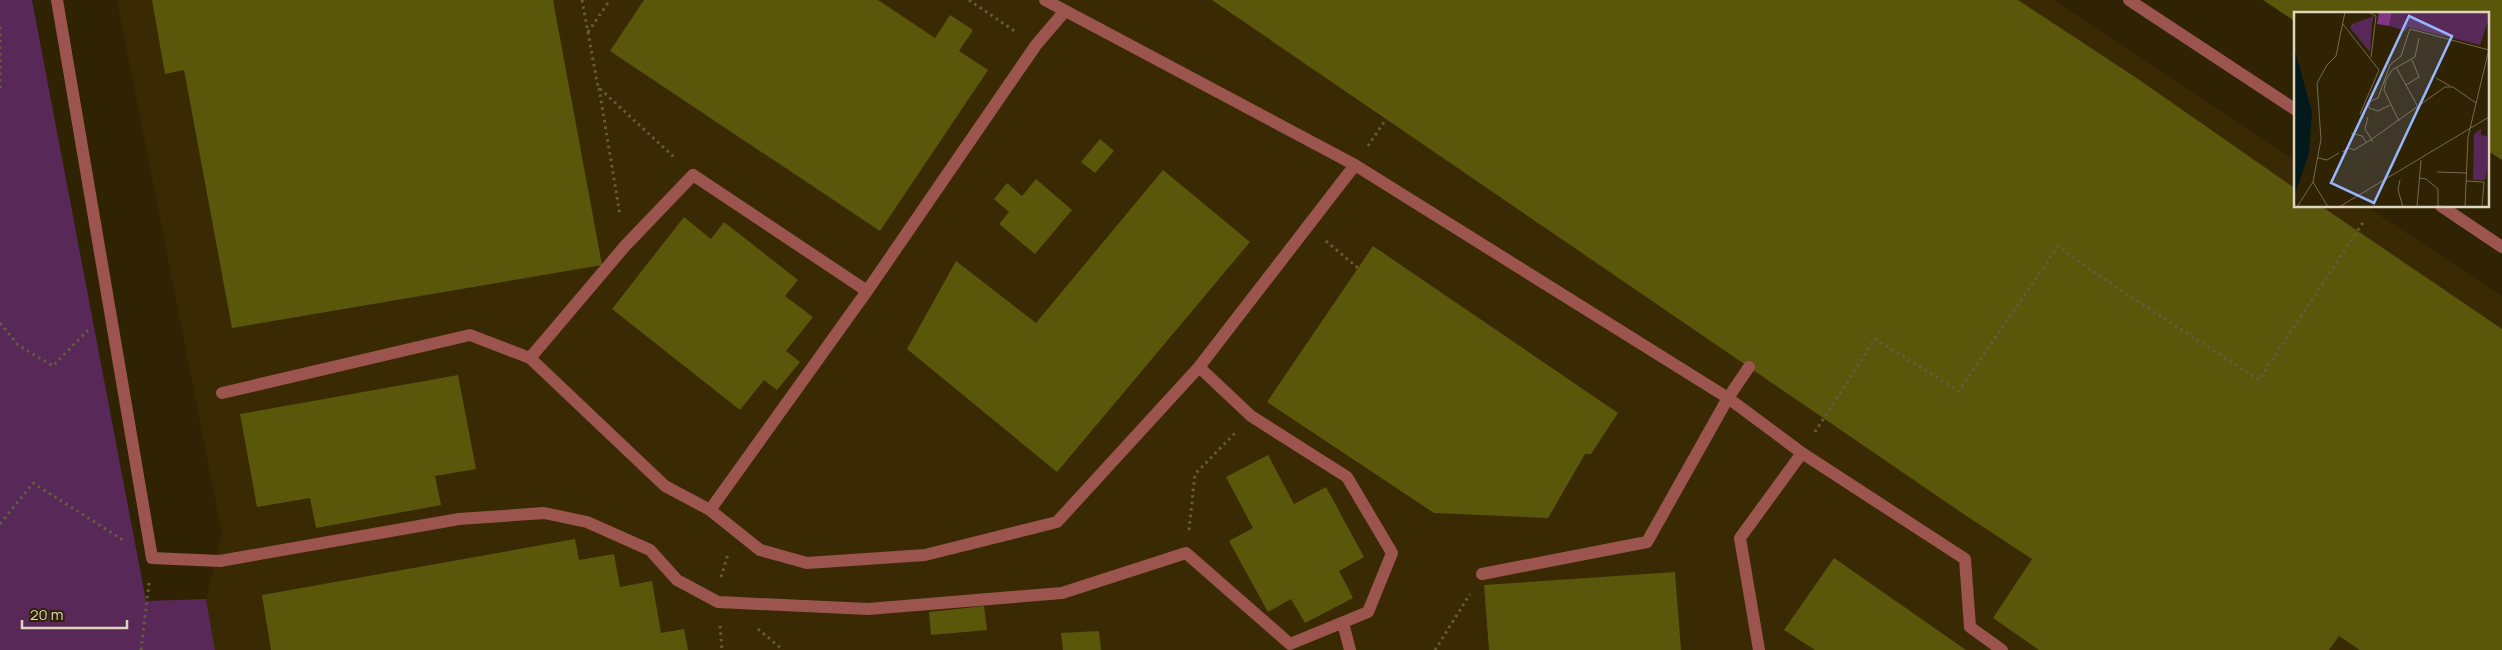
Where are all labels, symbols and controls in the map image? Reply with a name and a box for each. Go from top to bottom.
inset map [2294,12,2490,208]
scale bar [22,598,128,630]
text: 20 m [30,604,63,625]

